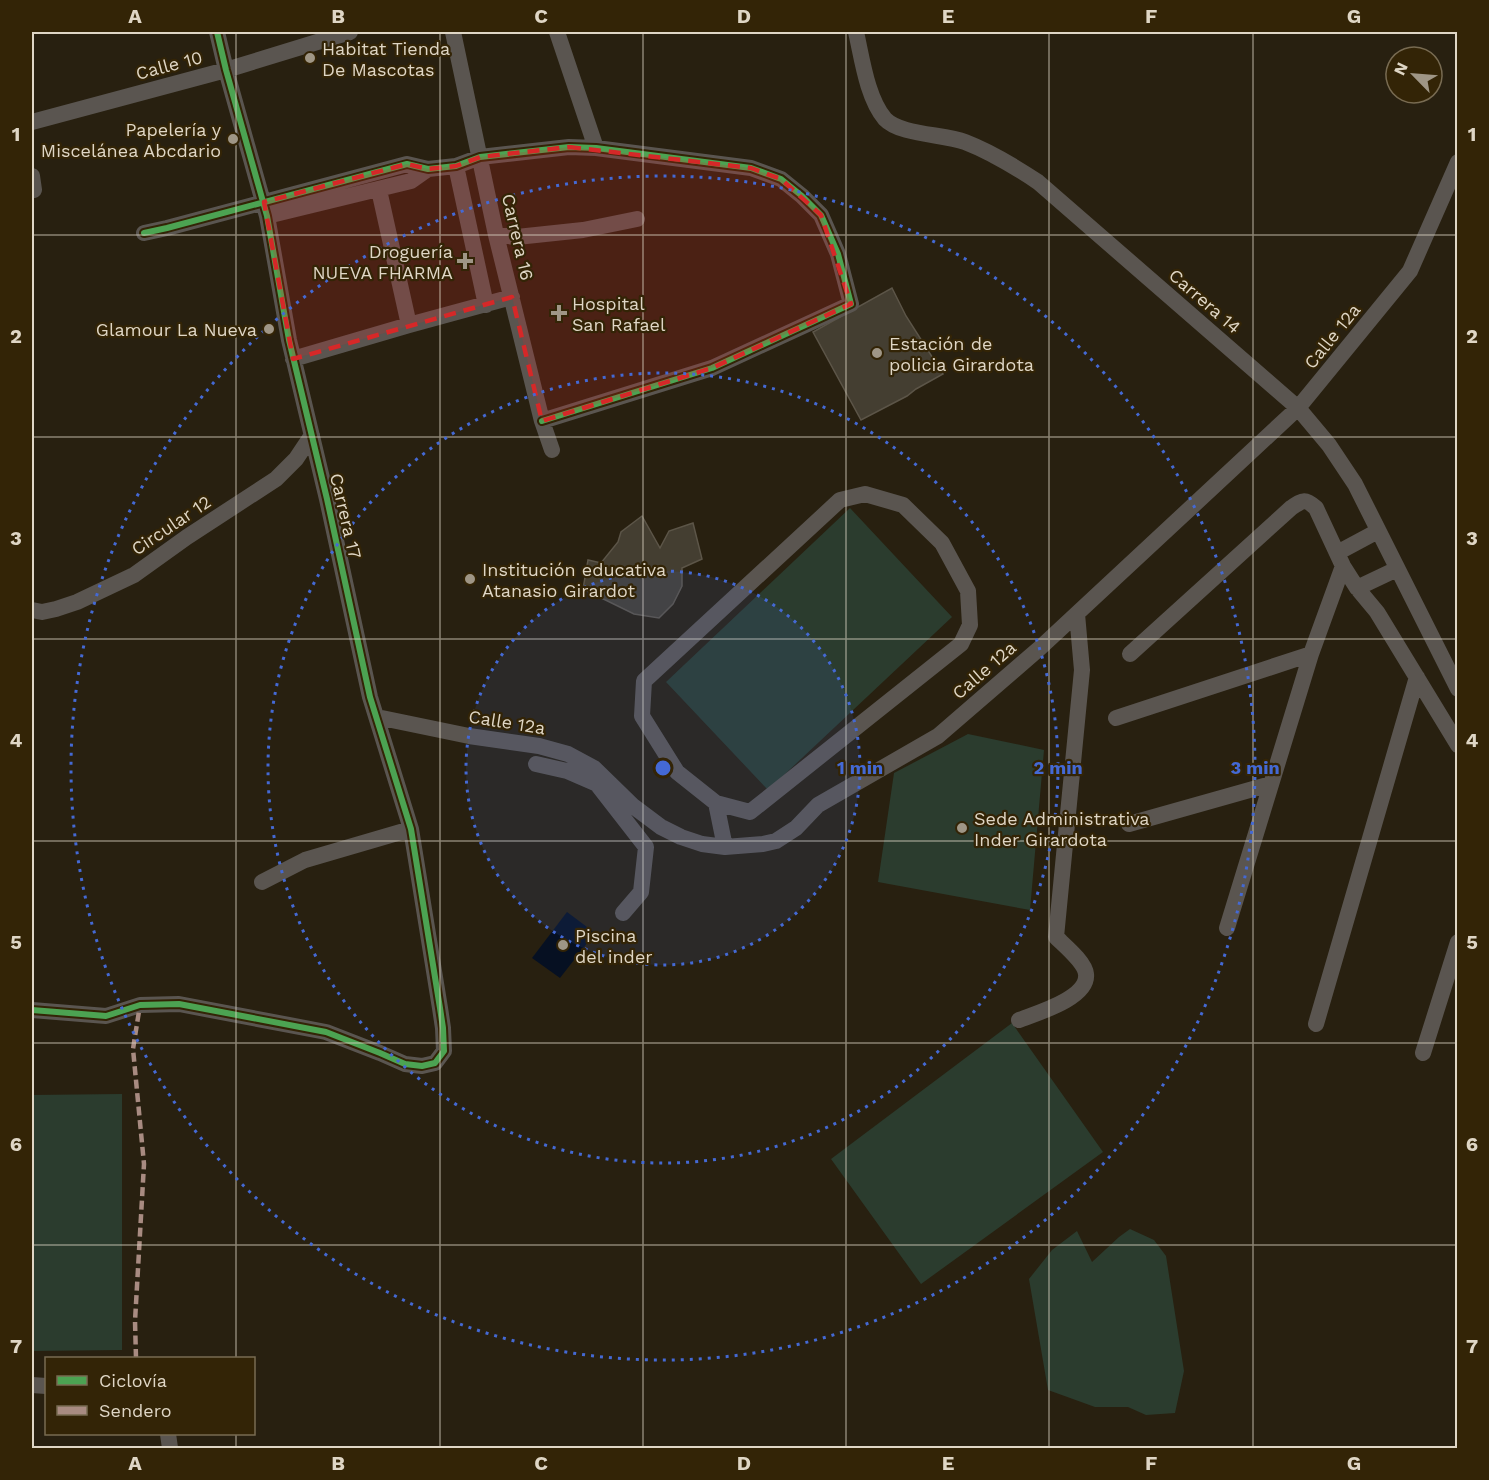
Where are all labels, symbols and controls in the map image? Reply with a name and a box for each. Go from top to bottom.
text: A [128,4,142,28]
text: B [331,4,345,28]
text: C [534,4,548,28]
text: D [737,4,751,28]
text: E [942,4,954,28]
text: F [1145,4,1157,28]
text: G [1347,4,1361,28]
place label: Habitat Tienda De Mascotas [322,38,450,80]
north arrow [1384,45,1444,105]
street label: Calle 10 [133,46,205,84]
marker: Habitat Tienda De Mascotas [303,51,317,65]
text: N [1390,59,1412,78]
place label: Papelería y Miscelánea Abcdario [41,119,222,161]
text: 1 [12,122,20,146]
text: 1 [1468,122,1476,146]
marker: Papelería y Miscelánea Abcdario [226,132,240,146]
street label: Carrera 16 [498,192,538,282]
place label: Droguería NUEVA FHARMA [312,241,453,283]
marker: Droguería NUEVA FHARMA [458,254,472,268]
street label: Carrera 14 [1165,264,1245,338]
place label: Hospital San Rafael [572,293,666,335]
street label: Calle 12a [1299,299,1365,373]
marker: Hospital San Rafael [550,304,568,322]
place label: Glamour La Nueva [96,319,257,340]
marker: Glamour La Nueva [262,322,276,336]
text: 2 [10,324,22,348]
text: 2 [1466,324,1478,348]
place label: Estación de policia Girardota [889,333,1034,375]
marker: Estación de policia Girardota [870,346,884,360]
street label: Carrera 17 [326,471,366,561]
street label: Circular 12 [127,491,215,559]
text: 3 [10,526,22,550]
text: 3 [1466,526,1478,550]
place label: Institución educativa Atanasio Girardot [482,559,666,601]
marker: Institución educativa Atanasio Girardot [463,572,477,586]
street label: Calle 12a [948,637,1020,703]
street label: Calle 12a [467,706,547,738]
text: 4 [10,728,23,752]
text: 4 [1466,728,1479,752]
text: 1 min [837,757,883,778]
text: 2 min [1033,757,1083,778]
text: 3 min [1230,757,1280,778]
centre of rings [653,758,673,778]
place label: Sede Administrativa Inder Girardota [974,808,1149,850]
marker: Sede Administrativa Inder Girardota [955,821,969,835]
place label: Piscina del inder [575,925,653,967]
text: 5 [10,930,22,954]
text: 5 [1466,930,1478,954]
marker: Piscina del inder [556,938,570,952]
text: 6 [10,1132,22,1156]
text: 6 [1466,1132,1478,1156]
text: 7 [10,1334,22,1358]
text: 7 [1466,1334,1478,1358]
legend [45,1357,255,1435]
text: Ciclovía [99,1370,167,1391]
text: Sendero [99,1400,172,1421]
text: A [128,1451,142,1475]
text: B [331,1451,345,1475]
text: C [534,1451,548,1475]
text: D [737,1451,751,1475]
text: E [942,1451,954,1475]
text: F [1145,1451,1157,1475]
text: G [1347,1451,1361,1475]

